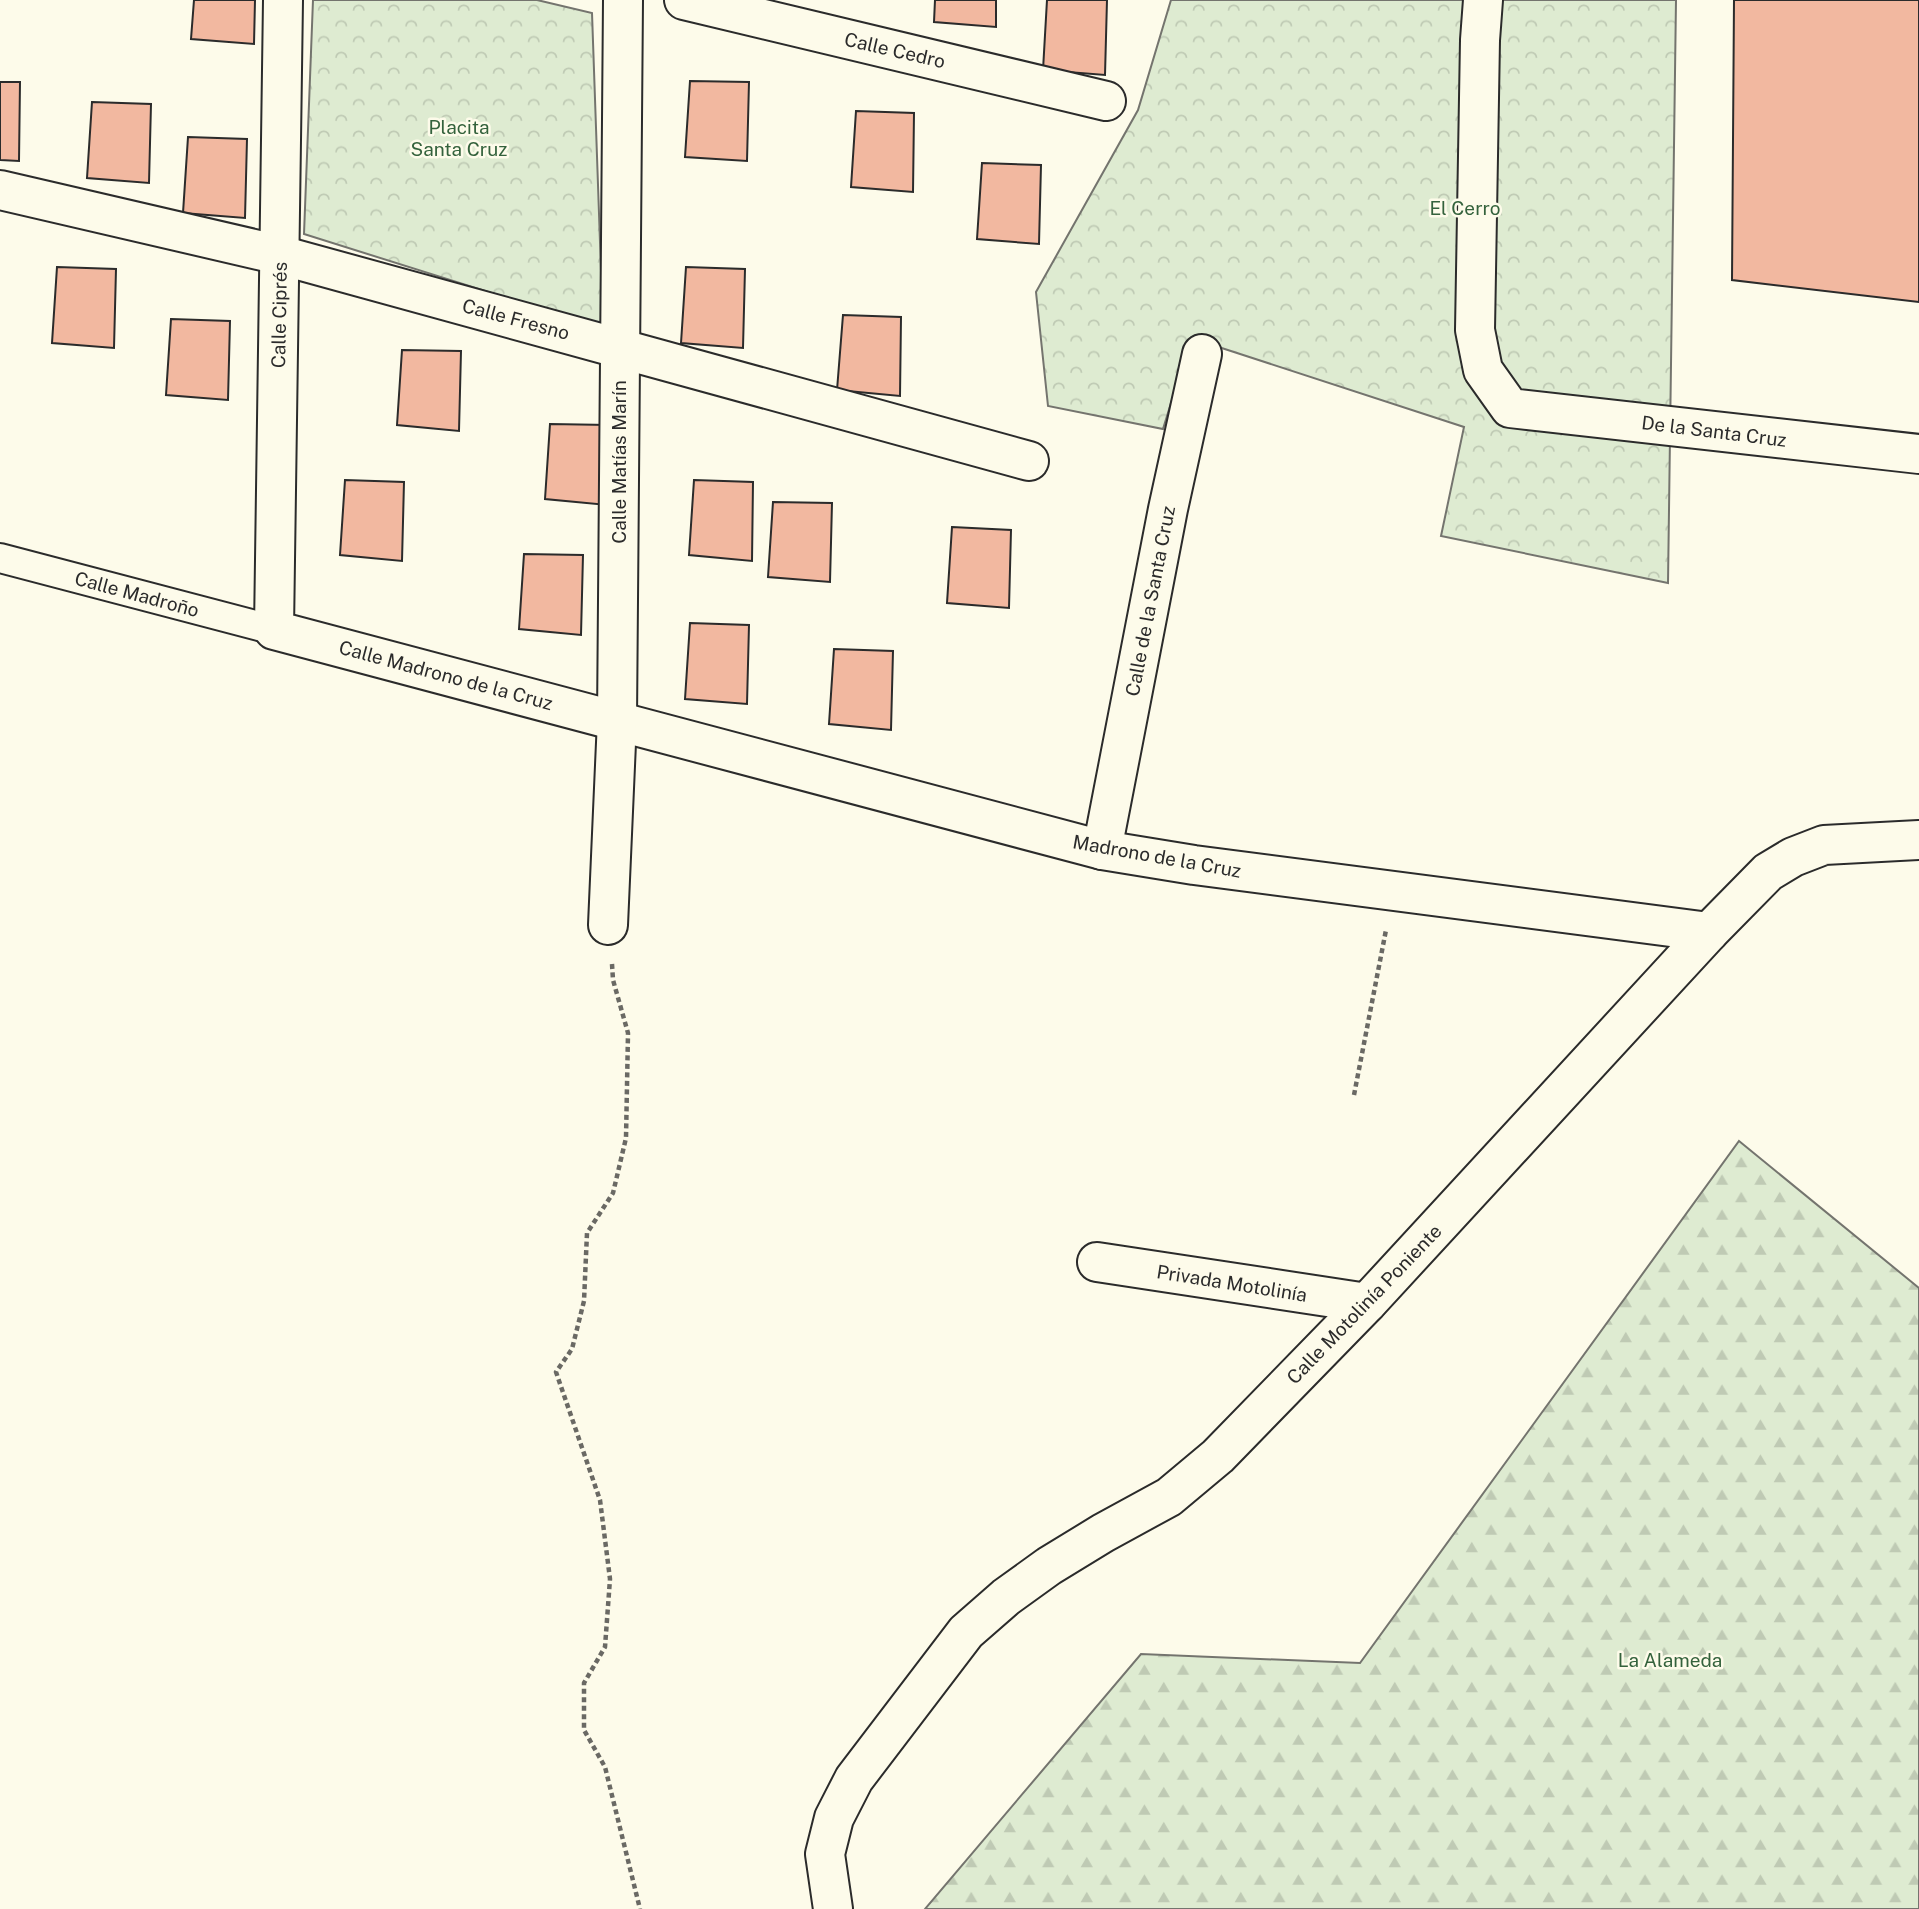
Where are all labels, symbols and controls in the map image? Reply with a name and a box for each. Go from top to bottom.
street label: Calle Cedro [842,28,948,72]
park label: Placita Santa Cruz [411,116,507,160]
park label: El Cerro [1429,197,1501,219]
street label: Calle Ciprés [267,262,291,368]
street label: Calle Fresno [460,294,572,344]
street label: Calle Matías Marín [608,380,630,544]
street label: De la Santa Cruz [1640,411,1788,451]
street label: Calle de la Santa Cruz [1121,504,1179,698]
street label: Calle Madroño [72,567,202,621]
street label: Calle Madrono de la Cruz [337,636,555,714]
street label: Madrono de la Cruz [1071,830,1243,882]
street label: Calle Motolinía Poniente [1282,1220,1446,1388]
street label: Privada Motolinía [1155,1260,1309,1306]
park label: La Alameda [1618,1649,1722,1671]

